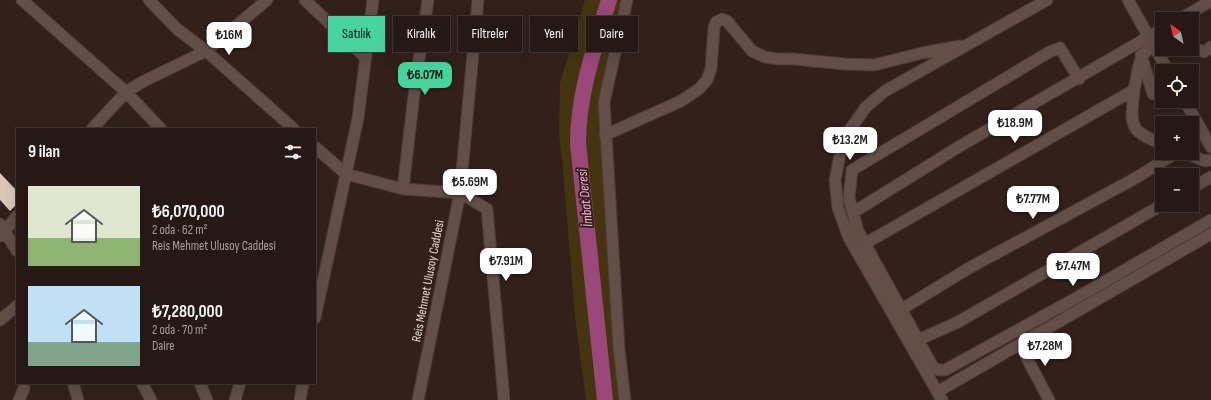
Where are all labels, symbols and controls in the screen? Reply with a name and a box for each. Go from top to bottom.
north arrow [1155,12,1199,56]
map controls [1155,12,1199,212]
chip: Satılık [328,16,385,52]
chip: Kiralık [393,16,450,52]
chip: Filtreler [458,16,522,52]
chip: Yeni [530,16,578,52]
chip: Daire [586,16,638,52]
pin: ₺16M [205,22,253,56]
text: ₺16M [216,27,242,43]
pin: ₺6.07M [392,62,458,96]
button: locate [1155,64,1199,108]
text: ₺6.07M [407,67,443,83]
pin: ₺18.9M [982,110,1048,144]
text: ₺18.9M [997,115,1033,131]
button: + [1155,116,1199,160]
pin: ₺13.2M [817,127,883,161]
text: ₺13.2M [832,132,868,148]
icon: filters [282,141,304,163]
text: 9 ilan [28,142,60,162]
water label: İmbat Deresi [573,168,596,228]
button: − [1155,168,1199,212]
pin: ₺5.69M [437,169,503,203]
text: ₺5.69M [452,174,488,190]
pin: ₺7.77M [1000,186,1066,220]
text: ₺7.77M [1016,191,1050,207]
icon: home [60,202,108,250]
text: ₺6,070,000 [152,202,225,222]
street label: Reis Mehmet Ulusoy Caddesi [408,219,448,343]
text: 2 oda · 62 m² [152,222,208,238]
text: Reis Mehmet Ulusoy Caddesi [152,238,276,254]
pin: ₺7.91M [473,248,539,282]
text: ₺7.91M [489,253,523,269]
pin: ₺7.47M [1040,253,1106,287]
text: ₺7.47M [1056,258,1090,274]
icon: home [60,302,108,350]
text: ₺7,280,000 [152,302,223,322]
text: 2 oda · 70 m² [152,322,207,338]
pin: ₺7.28M [1012,333,1078,367]
text: Daire [152,338,174,354]
text: ₺7.28M [1027,338,1063,354]

